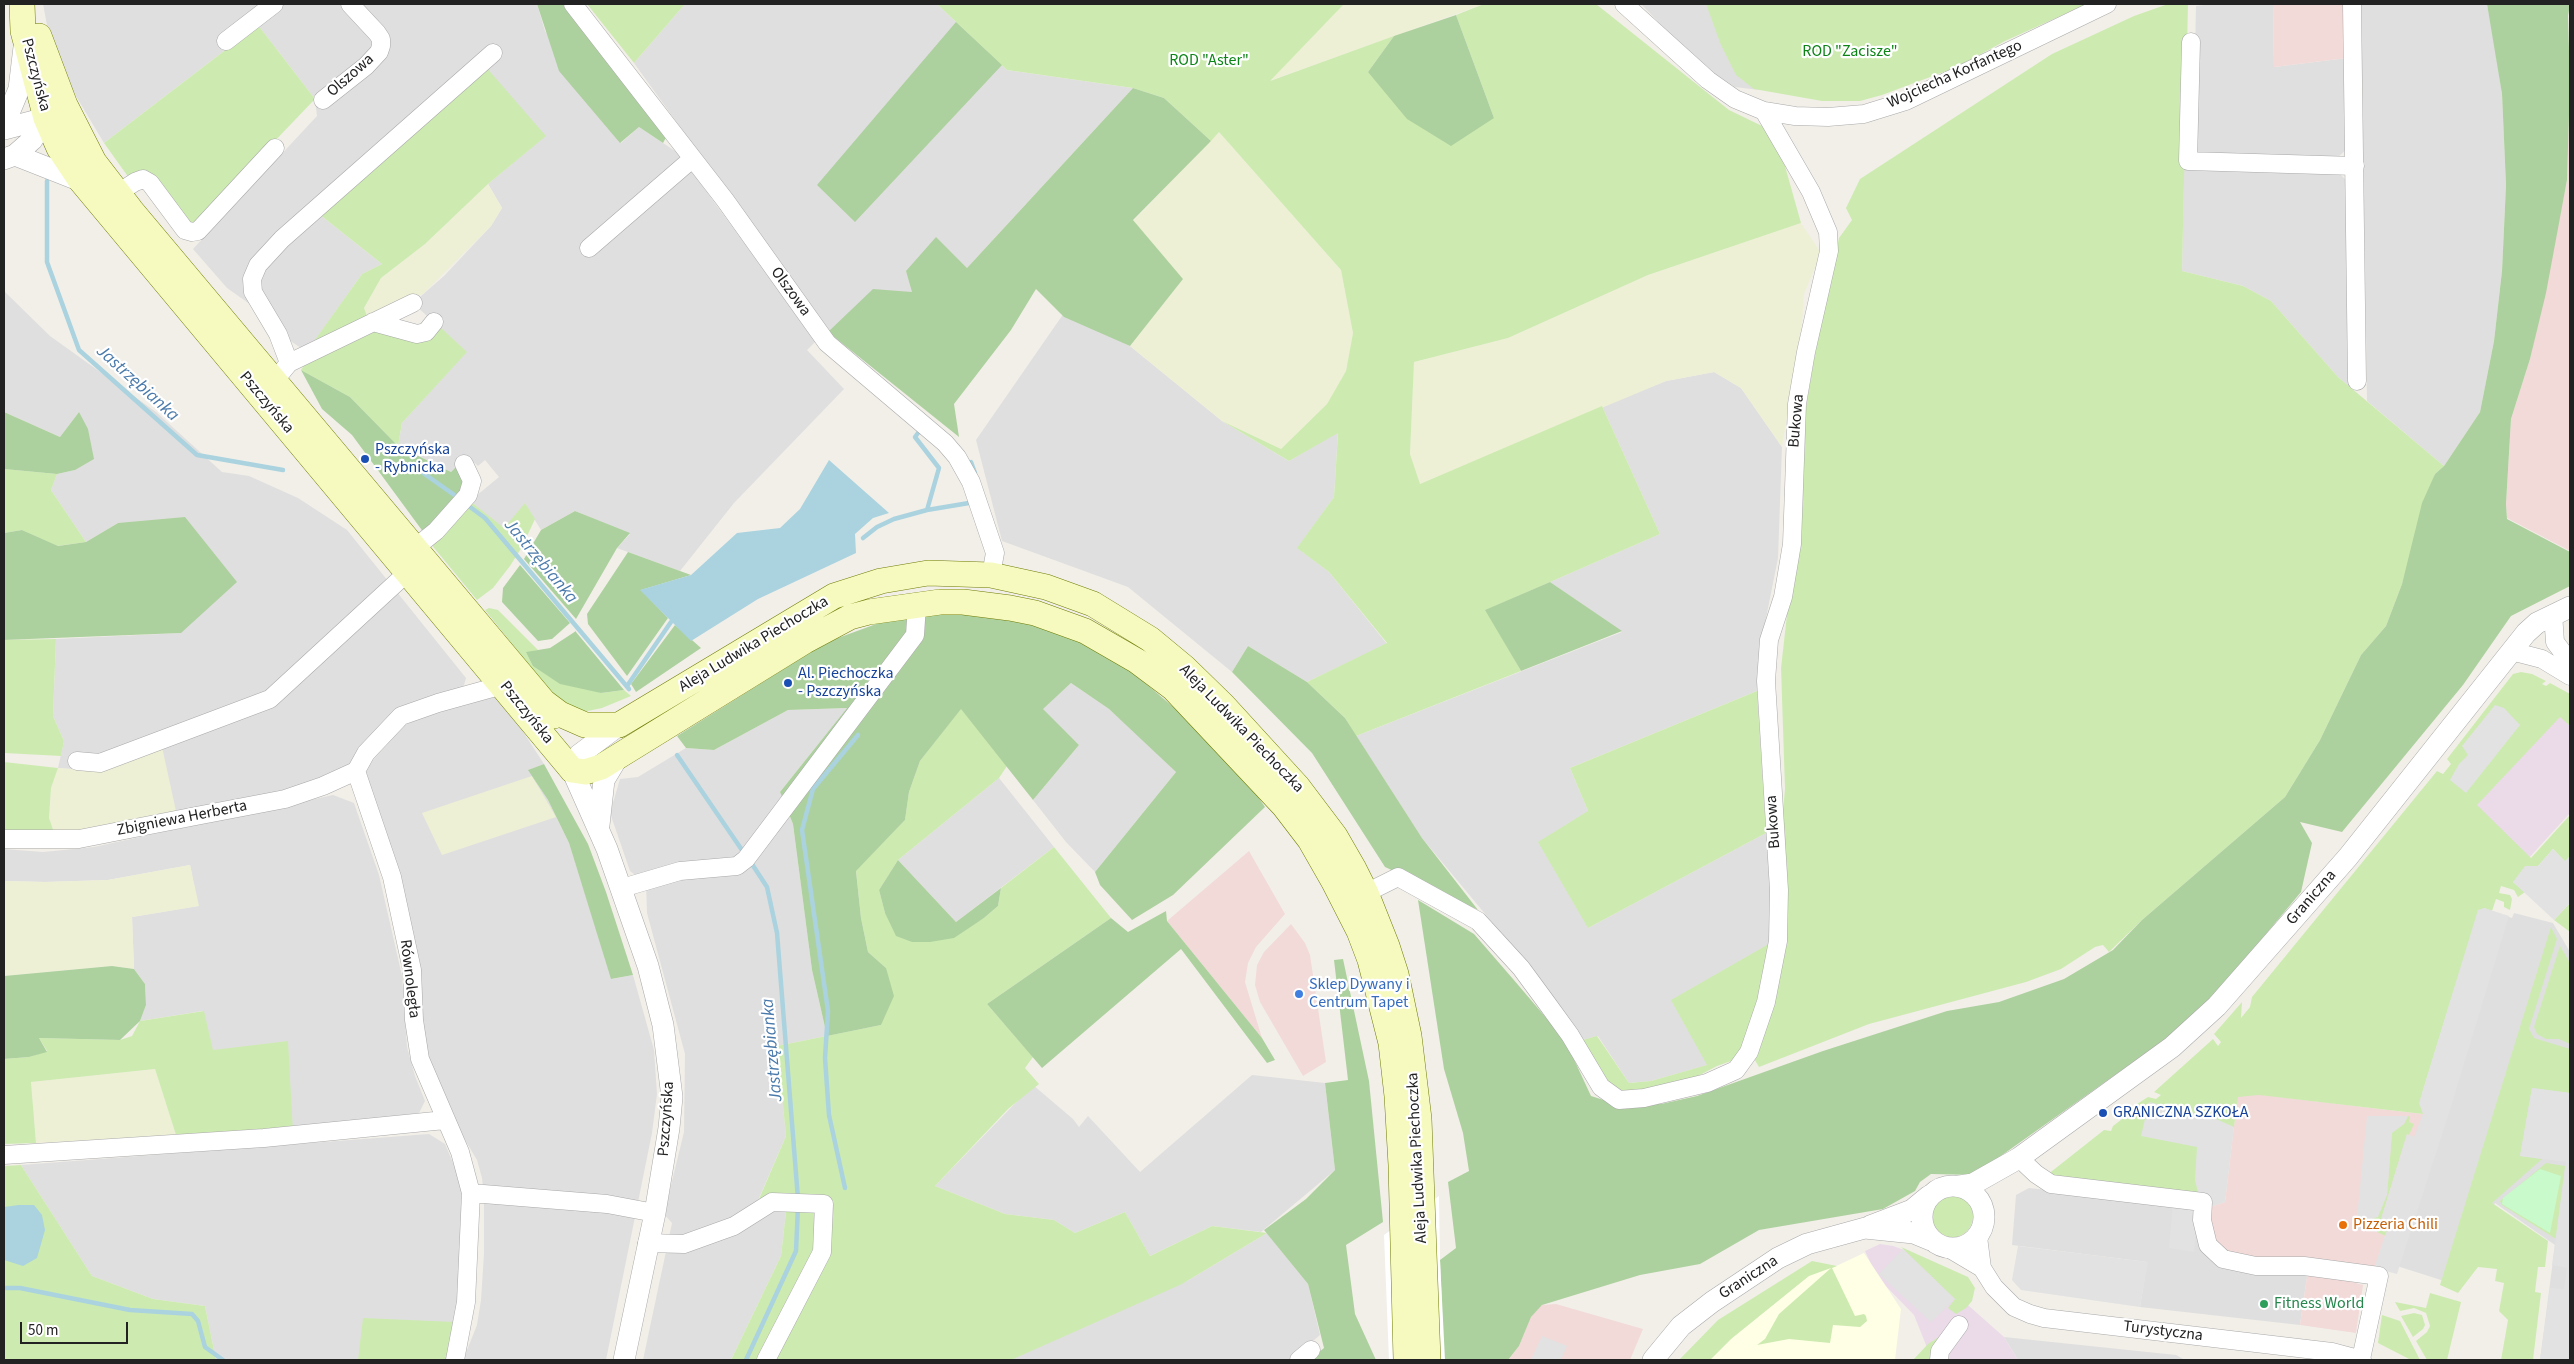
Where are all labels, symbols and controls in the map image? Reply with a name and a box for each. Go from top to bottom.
street label: Pszczyńska [16,36,54,114]
street label: Wojciecha Korfantego [1885,37,2025,113]
park label: ROD "Zacisze" [1802,42,1898,62]
street label: Olszowa [324,50,378,102]
park label: ROD "Aster" [1169,51,1249,71]
street label: Olszowa [766,264,814,320]
water label: Jastrzębianka [91,341,183,427]
street label: Pszczyńska [235,368,297,438]
street label: Bukowa [1785,393,1809,449]
place label: Pszczyńska - Rybnicka [375,440,450,478]
marker: Pszczyńska - Rybnicka [359,453,371,465]
water label: Jastrzębianka [498,515,582,609]
street label: Aleja Ludwika Piechoczka [676,593,832,697]
street label: Aleja Ludwika Piechoczka [1175,661,1307,797]
place label: Al. Piechoczka - Pszczyńska [798,664,893,702]
marker: Al. Piechoczka - Pszczyńska [782,677,794,689]
street label: Pszczyńska [495,678,557,748]
street label: Bukowa [1763,795,1785,849]
street label: Zbigniewa Herberta [115,797,249,841]
street label: Graniczna [2283,867,2341,929]
street label: Równoległa [395,939,423,1019]
place label: Sklep Dywany i Centrum Tapet [1309,975,1410,1013]
marker: Sklep Dywany i Centrum Tapet [1293,988,1305,1000]
water label: Jastrzębianka [758,997,788,1103]
street label: Aleja Ludwika Piechoczka [1404,1072,1432,1244]
street label: Pszczyńska [655,1081,679,1157]
place label: GRANICZNA SZKOŁA [2113,1103,2248,1123]
marker: GRANICZNA SZKOŁA [2097,1107,2109,1119]
place label: Pizzeria Chili [2353,1215,2438,1235]
marker: Pizzeria Chili [2337,1219,2349,1231]
street label: Graniczna [1716,1252,1782,1304]
place label: Fitness World [2274,1294,2364,1314]
marker: Fitness World [2258,1298,2270,1310]
scale bar [22,1312,130,1344]
street label: Turystyczna [2122,1318,2204,1346]
text: 50 m [28,1320,58,1341]

